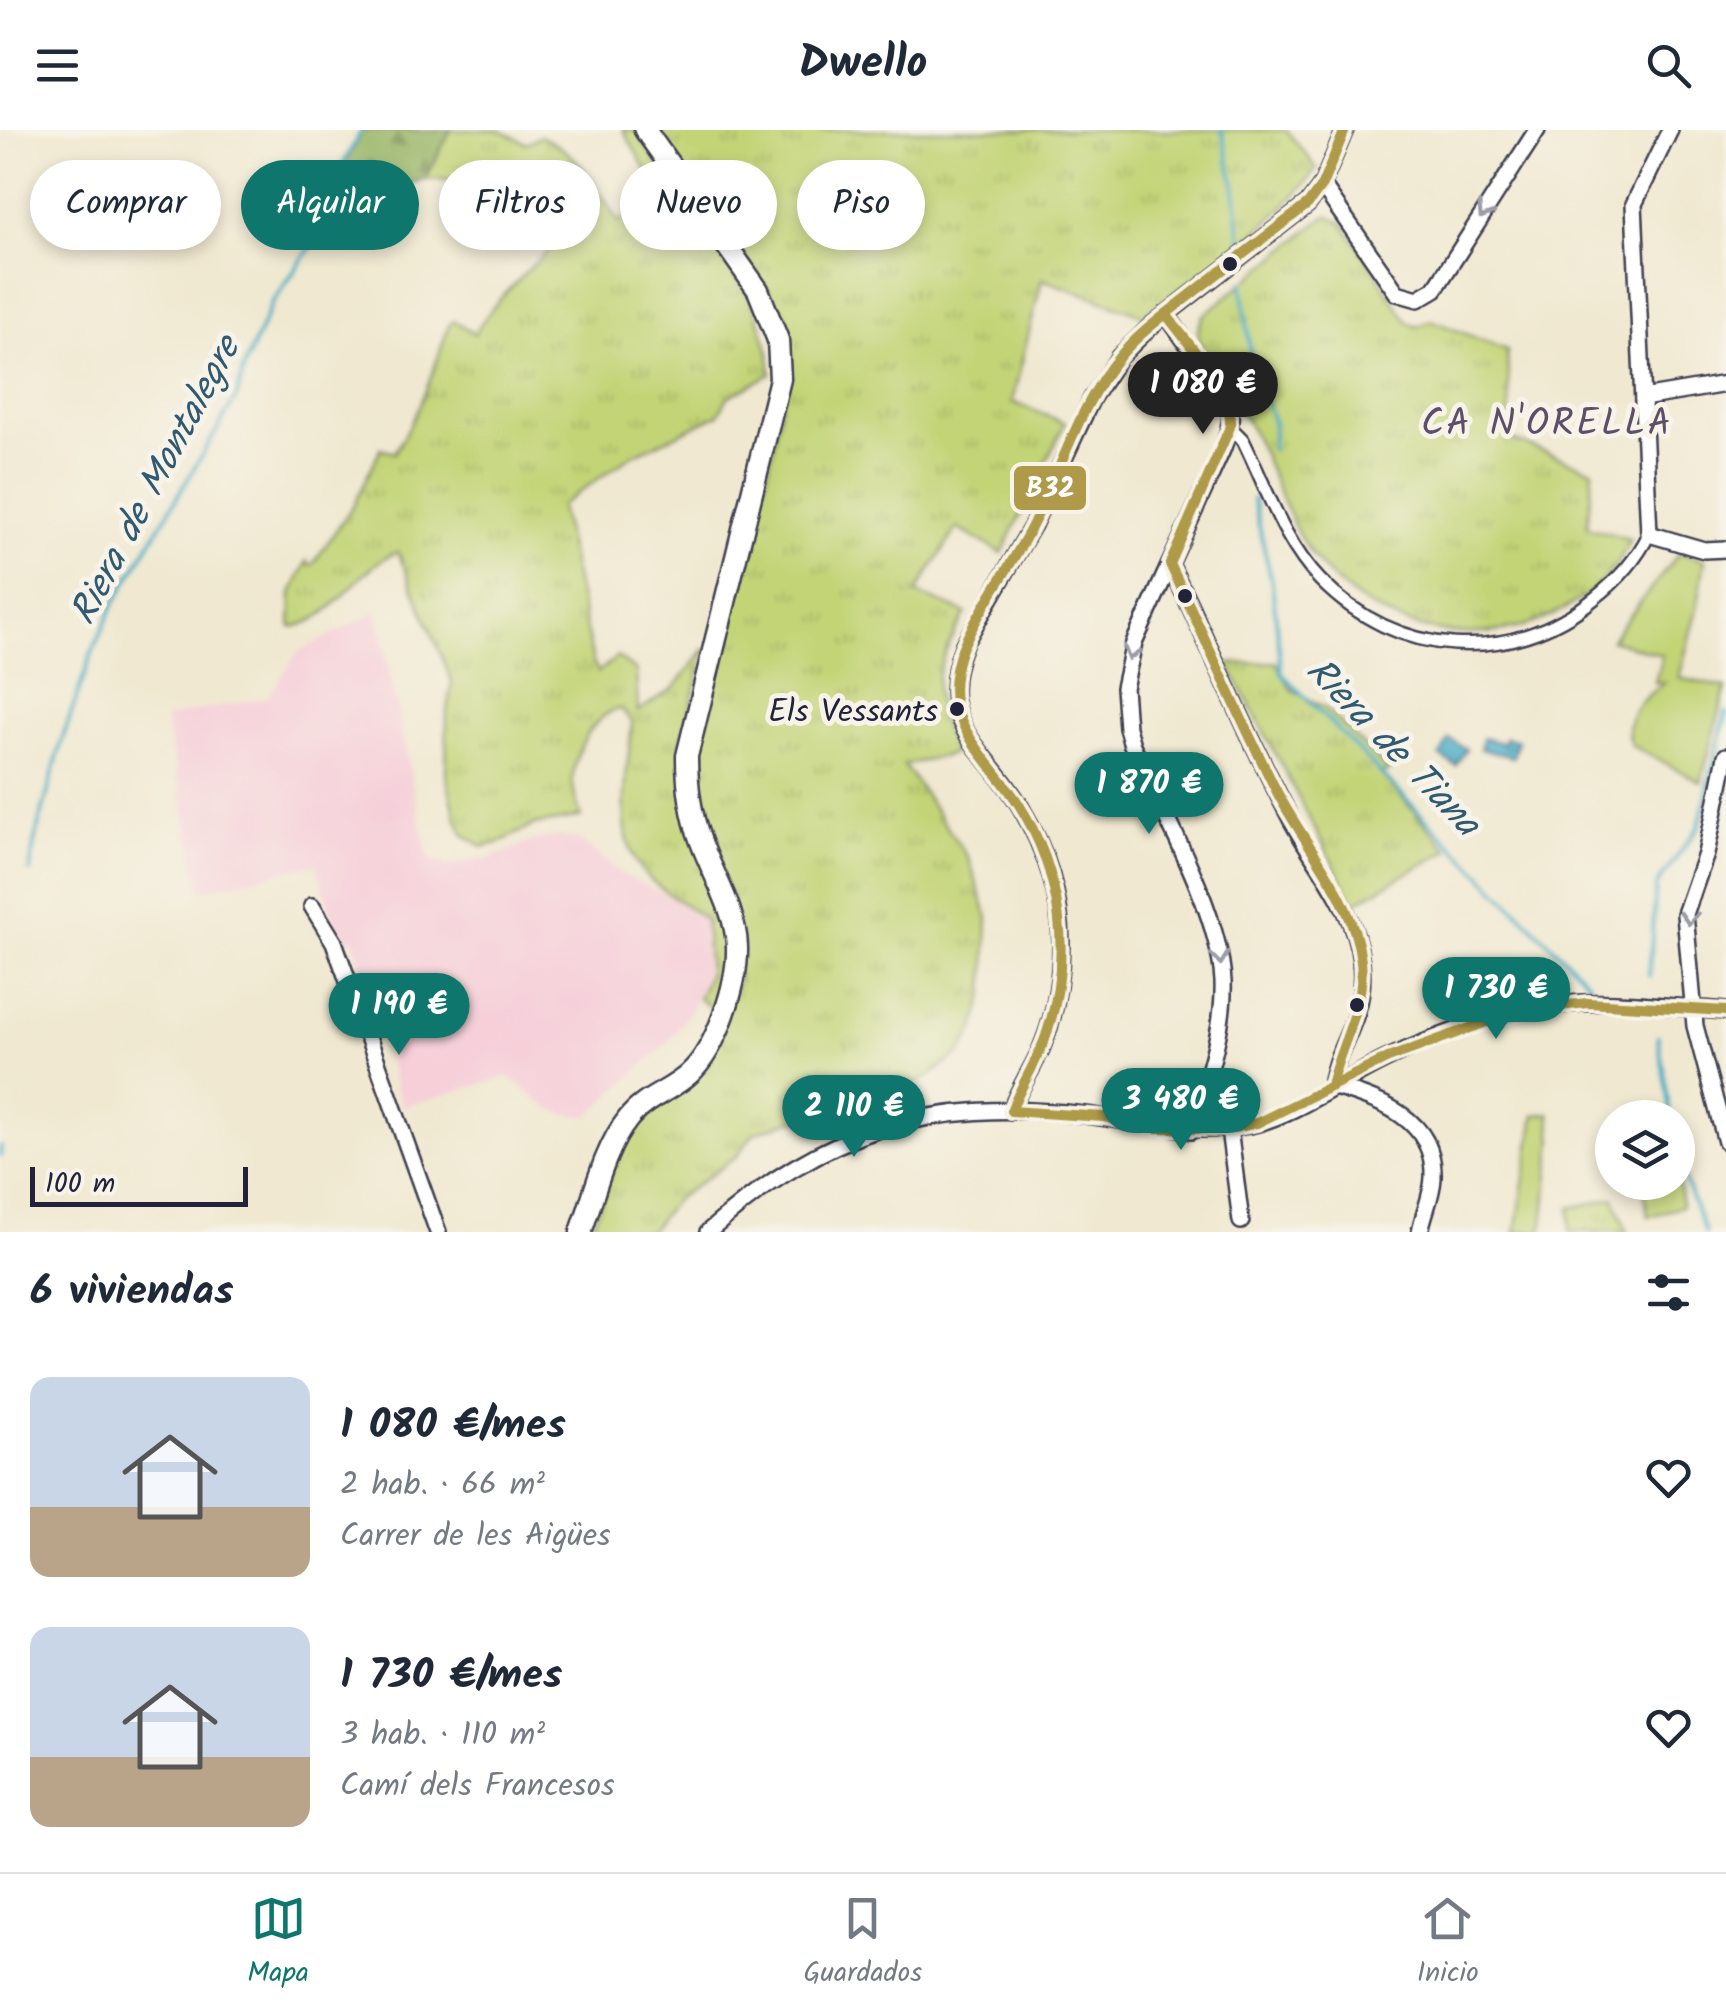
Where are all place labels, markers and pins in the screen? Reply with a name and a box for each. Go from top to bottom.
unlabelled marker [1220,254,1240,274]
pin: 1 080 € [1111,352,1295,437]
unlabelled marker [1175,586,1195,606]
place label: Els Vessants [768,687,938,738]
marker: Els Vessants [947,699,967,719]
pin: 1 870 € [1057,752,1241,837]
pin: 1 730 € [1404,957,1588,1042]
pin: 1 190 € [307,973,491,1058]
unlabelled marker [1347,995,1367,1015]
pin: 3 480 € [1089,1068,1273,1153]
pin: 2 110 € [762,1075,946,1160]

